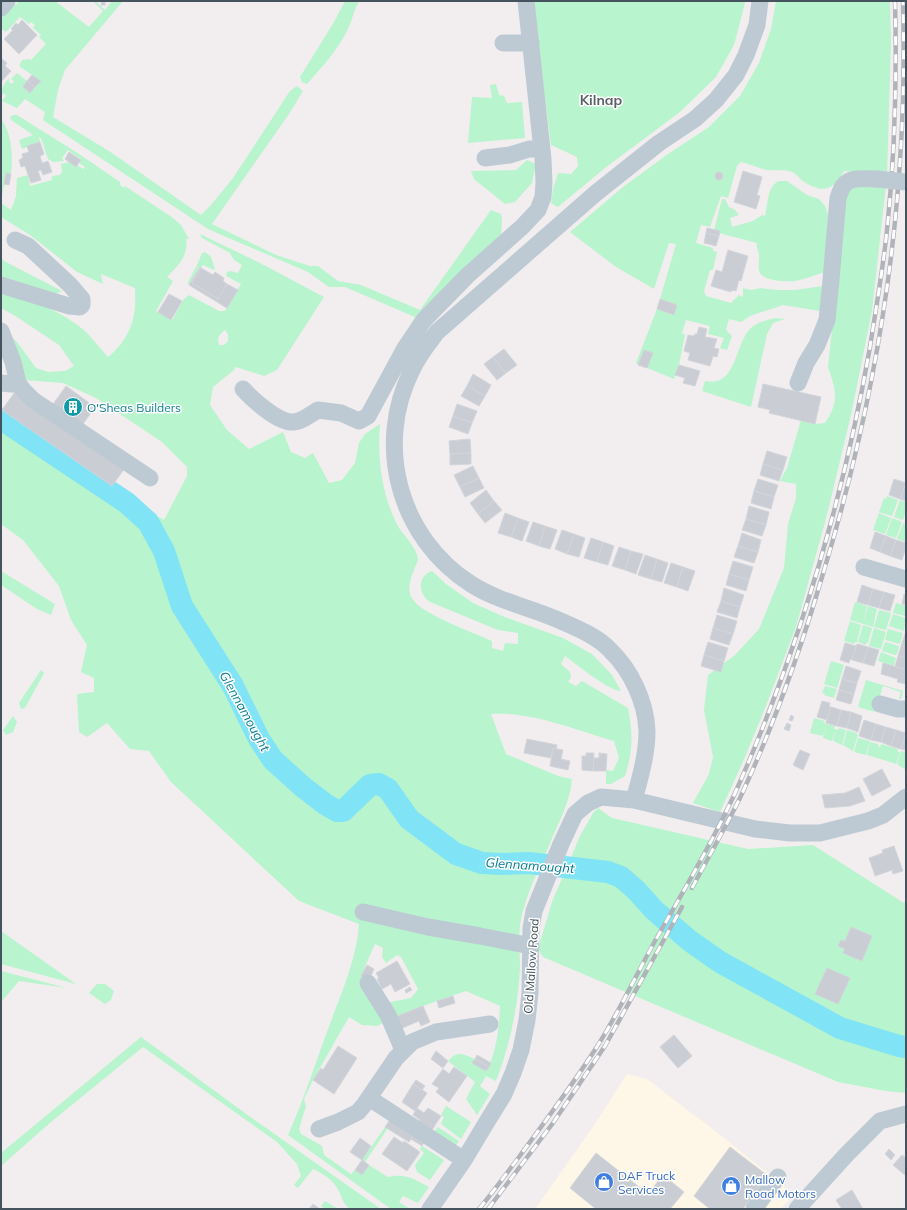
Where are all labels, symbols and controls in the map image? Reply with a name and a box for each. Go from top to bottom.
district label: Kilnap [580,91,623,109]
building icon: O'Sheas Builders [62,396,84,418]
place label: O'Sheas Builders [87,400,181,415]
water label: Glennamought [216,668,274,754]
water label: Glennamought [485,854,575,876]
street label: Old Mallow Road [520,918,542,1014]
place label: DAF Truck Services [618,1168,676,1197]
shop icon: DAF Truck Services [593,1171,615,1193]
place label: Mallow Road Motors [745,1172,816,1201]
shop icon: Mallow Road Motors [720,1175,742,1197]

